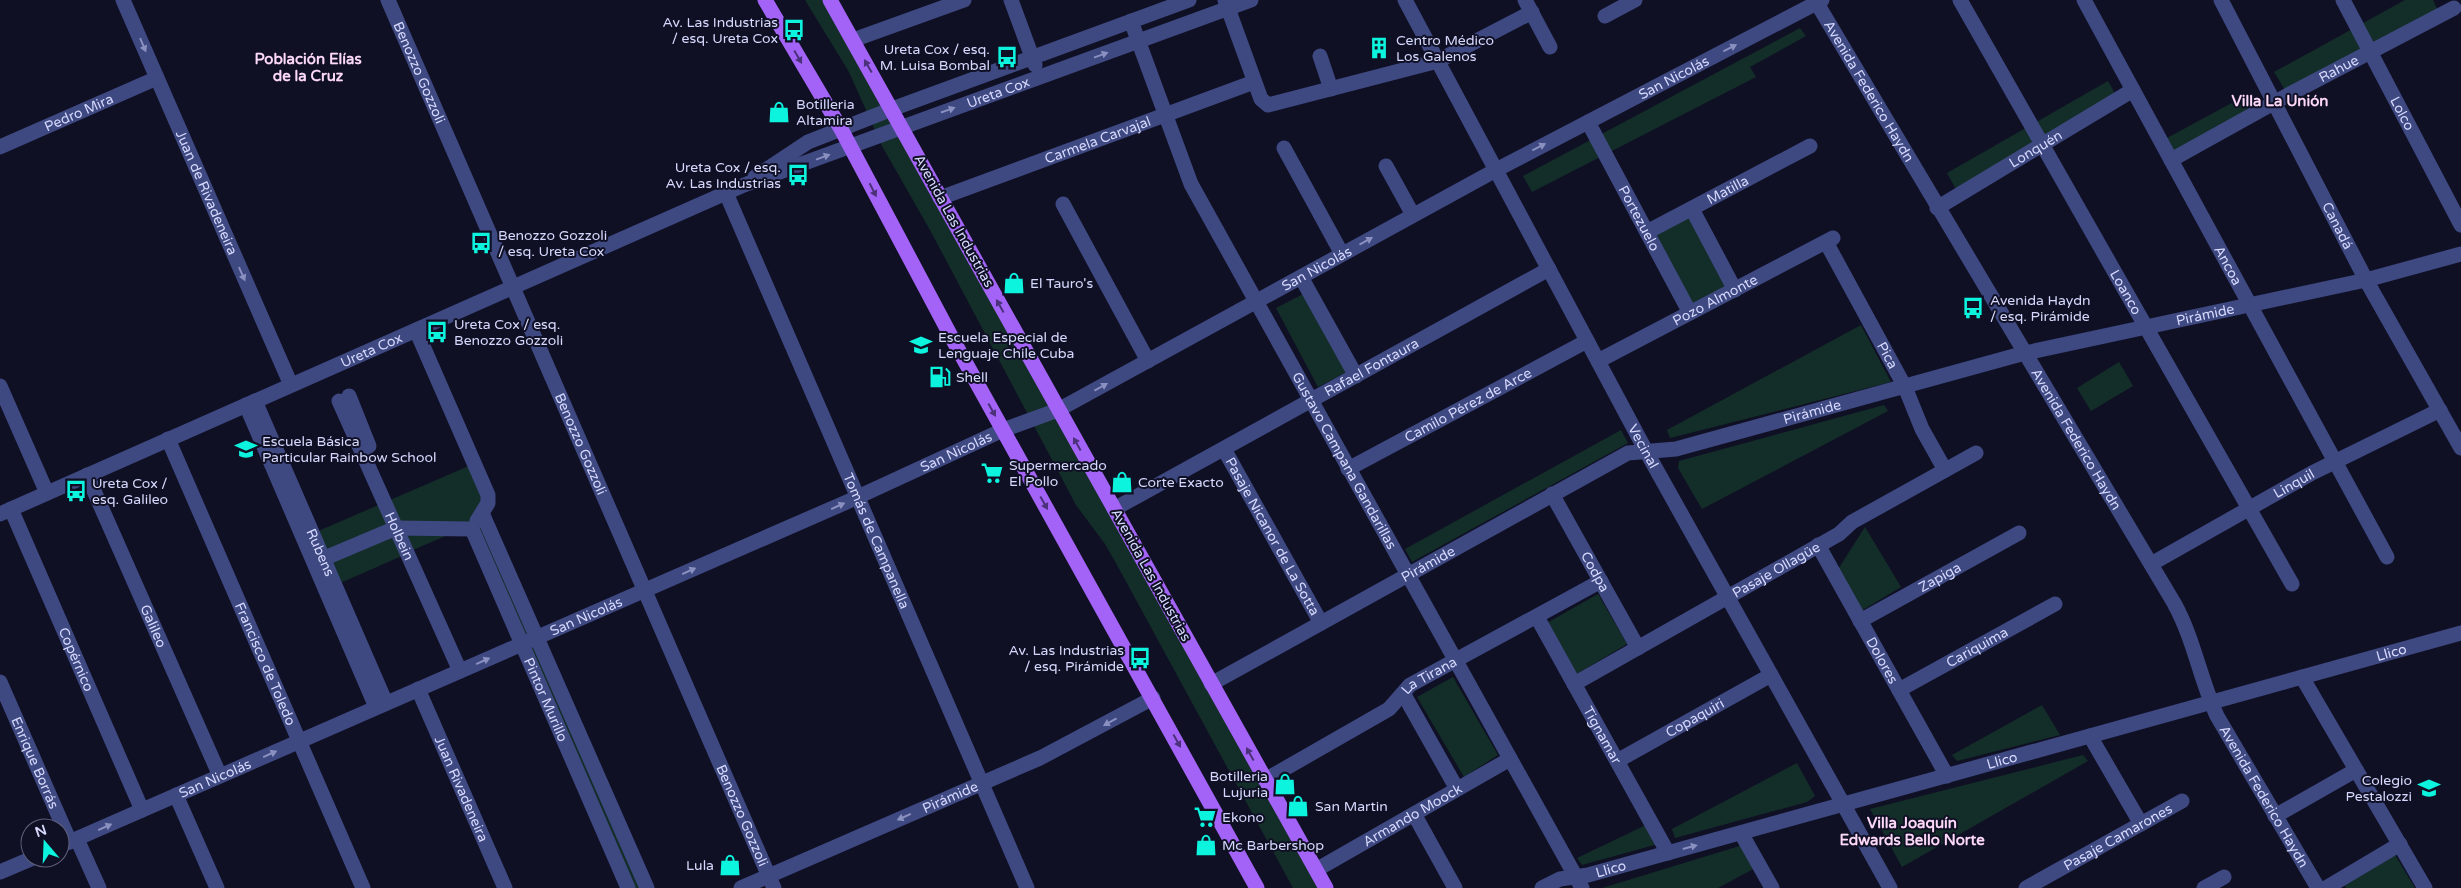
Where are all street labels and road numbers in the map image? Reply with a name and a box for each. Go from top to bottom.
street label: Avenida Federico Haydn [1821,17,1918,165]
street label: Benozzo Gozzoli [390,19,449,126]
street label: Rahue [2316,51,2362,86]
street label: San Nicolás [1635,52,1712,103]
street label: Ureta Cox [964,73,1032,112]
street label: Pedro Mira [42,90,116,135]
street label: Lolco [2387,93,2418,133]
street label: Carmela Carvajal [1042,112,1153,167]
street label: Lonquén [2006,126,2065,171]
street label: Juan de Rivadeneira [172,128,242,257]
street label: Avenida Las Industrias [910,152,998,291]
street label: Matilla [1704,172,1751,208]
street label: Portezuelo [1615,182,1664,254]
street label: Canadá [2319,199,2357,252]
street label: San Nicolás [1279,242,1355,294]
street label: Ancoa [2211,242,2246,288]
street label: Loanco [2107,267,2146,318]
street label: Pozo Almonte [1670,271,1760,329]
street label: Pirámide [2174,300,2236,329]
street label: Ureta Cox [338,329,405,371]
street label: Rafael Fontaura [1321,334,1422,400]
street label: Pica [1874,339,1902,372]
street label: Camilo Pérez de Arce [1401,364,1534,446]
street label: Avenida Federico Haydn [2028,365,2125,513]
street label: Gustavo Campana Gandarillas [1289,369,1401,552]
street label: Benozzo Gozzoli [551,390,611,497]
street label: Pirámide [1781,396,1843,428]
street label: Vecinal [1625,421,1662,471]
street label: San Nicolás [917,428,995,476]
street label: Pasaje Nicanor de La Sotta [1222,454,1324,618]
street label: Linquil [2270,465,2317,502]
street label: Tomás de Campanella [840,470,913,611]
street label: Avenida Las Industrias [1107,506,1195,645]
street label: Holbein [381,509,418,563]
street label: Rubens [303,526,339,579]
street label: Pasaje Ollagüe [1729,538,1823,601]
street label: Pirámide [1398,542,1458,586]
street label: Codpa [1577,549,1613,595]
street label: Zapiga [1915,558,1964,595]
street label: San Nicolás [547,593,625,639]
street label: Francisco de Toledo [231,600,300,728]
street label: Galileo [137,602,171,650]
street label: Cariquima [1943,623,2011,671]
street label: Copérnico [55,625,98,694]
street label: Dolores [1863,634,1902,687]
street label: Llico [2374,640,2409,665]
street label: La Tirana [1397,653,1460,698]
street label: Pintor Murillo [520,655,572,744]
street label: Copaquiri [1662,694,1727,741]
street label: Tignamar [1580,703,1626,767]
street label: Enrique Borrás [8,714,63,811]
street label: Avenida Federico Haydn [2216,722,2312,870]
street label: Juan Rivadeneira [431,733,492,844]
street label: Llico [1985,748,2019,773]
street label: San Nicolás [176,755,254,802]
street label: Benozzo Gozzoli [713,762,772,869]
street label: Pirámide [920,777,981,817]
street label: Armando Moock [1360,780,1465,850]
street label: Pasaje Camarones [2060,800,2175,874]
street label: Llico [1594,856,1628,881]

